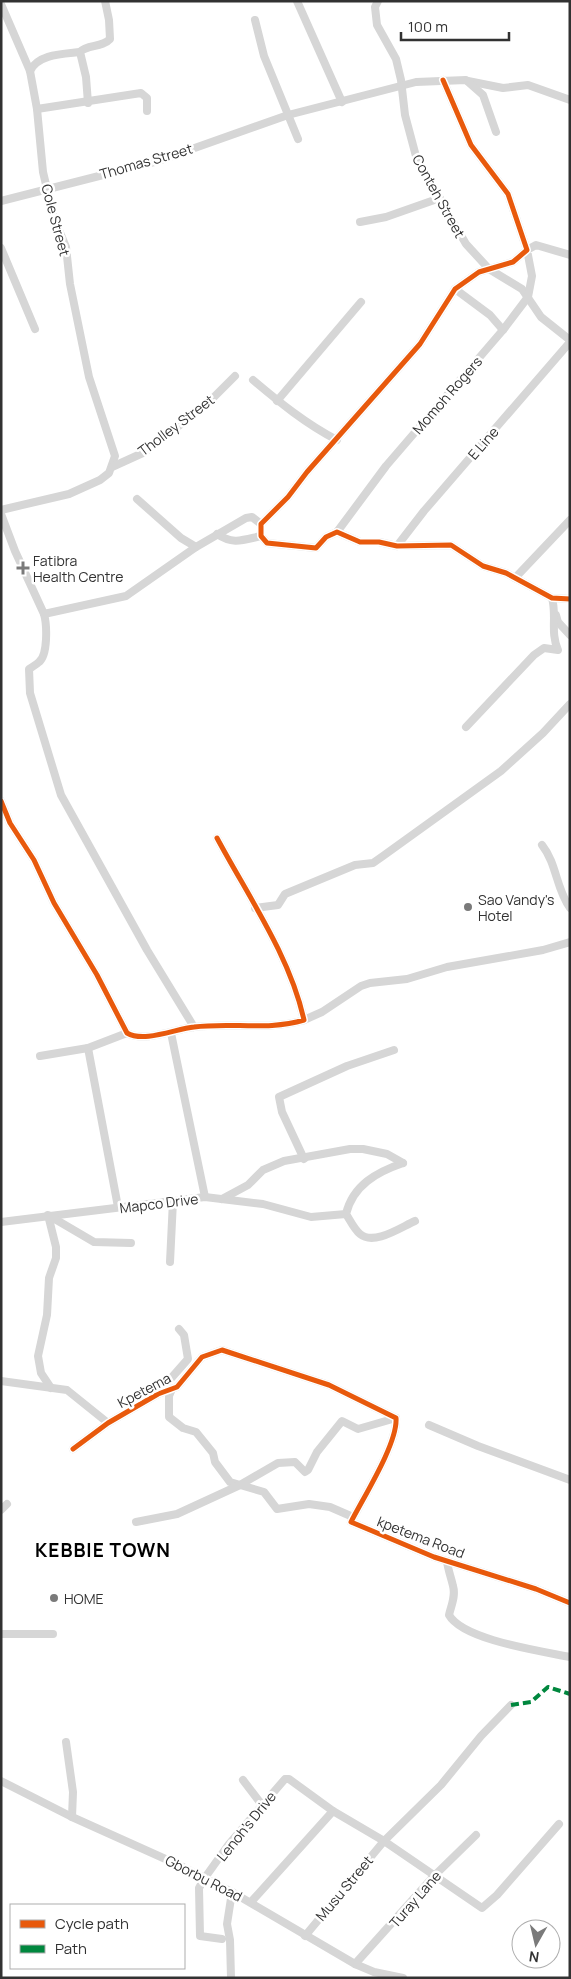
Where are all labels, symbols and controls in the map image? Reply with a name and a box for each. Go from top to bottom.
scale bar [401,10,508,42]
text: 100 m [408,16,448,37]
street label: Thomas Street [97,139,195,183]
street label: Conteh Street [408,151,470,241]
street label: Cole Street [37,182,75,258]
street label: Momoh Rogers [408,352,486,438]
street label: Tholley Street [134,390,218,460]
street label: E Line [463,423,503,463]
place label: Fatibra Health Centre [33,551,123,586]
marker: Fatibra Health Centre [17,562,29,574]
place label: Sao Vandy's Hotel [478,890,554,925]
marker: Sao Vandy's Hotel [462,901,474,913]
street label: Mapco Drive [119,1189,199,1217]
street label: Kpetema [114,1368,174,1412]
street label: kpetema Road [374,1512,468,1562]
district label: KEBBIE TOWN [35,1537,171,1563]
place label: HOME [64,1589,103,1608]
marker: HOME [48,1592,60,1604]
street label: Lenoh's Drive [212,1787,280,1865]
street label: Gborbu Road [162,1850,246,1906]
street label: Musu Street [311,1851,377,1925]
street label: Turay Lane [385,1866,445,1932]
legend [10,1904,185,1969]
text: Cycle path [55,1913,129,1934]
north arrow [511,1919,561,1969]
text: Path [55,1938,87,1959]
text: N [528,1947,540,1967]

